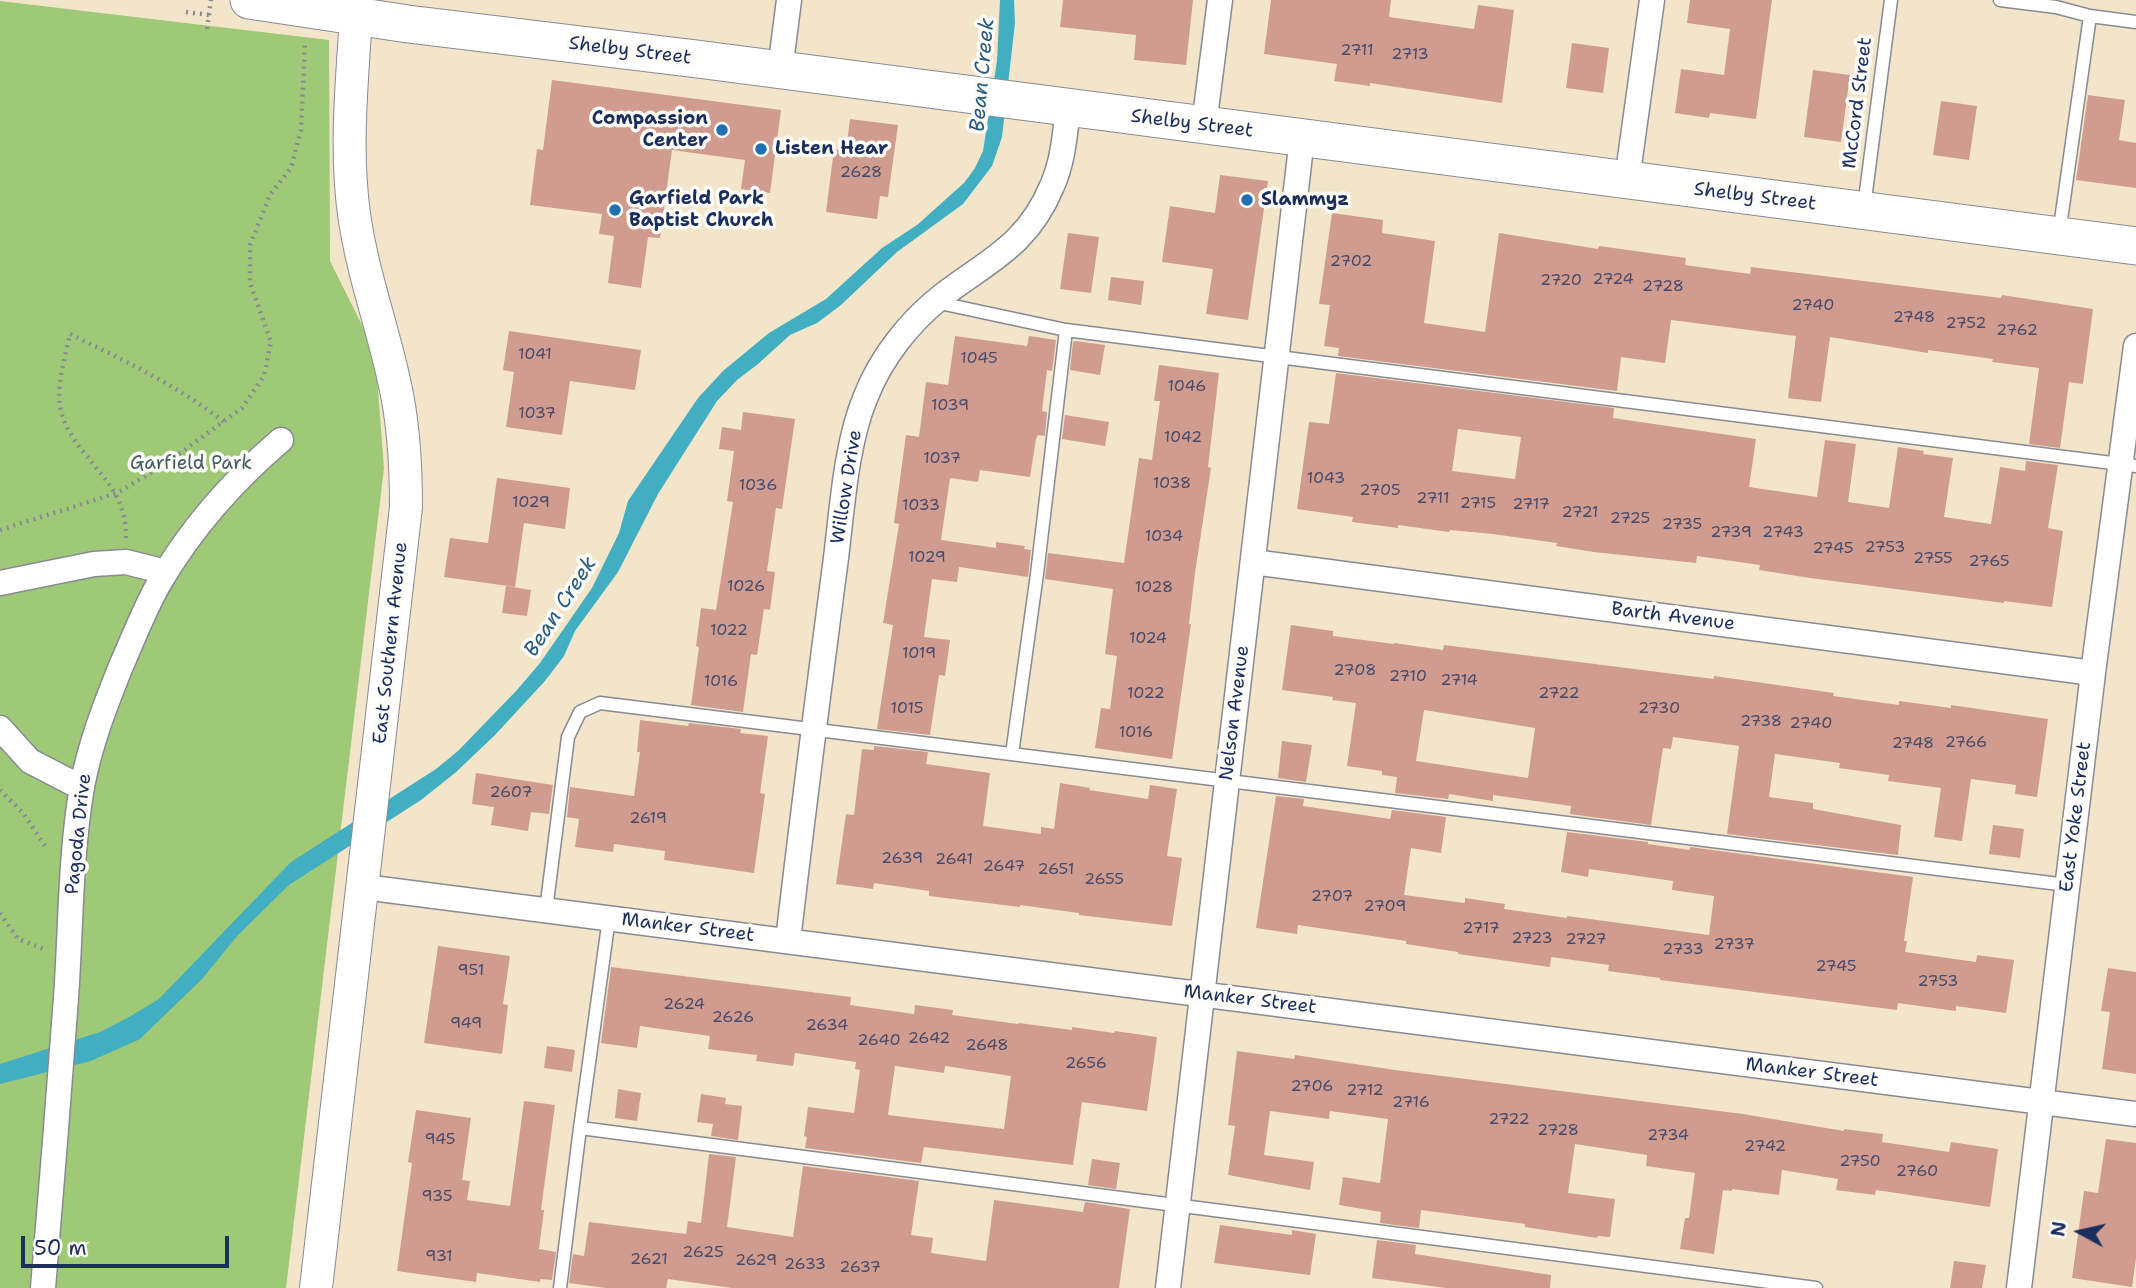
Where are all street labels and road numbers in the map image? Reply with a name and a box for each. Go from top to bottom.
street label: Shelby Street [568,32,692,70]
street label: McCord Street [1839,36,1877,170]
street label: Shelby Street [1130,105,1254,143]
street label: Shelby Street [1693,178,1817,216]
street label: Willow Drive [827,428,867,546]
street label: East Southern Avenue [369,541,413,745]
street label: Barth Avenue [1610,598,1736,636]
street label: Nelson Avenue [1215,644,1255,782]
street label: East Yoke Street [2055,740,2097,894]
street label: Pagoda Drive [61,772,97,896]
street label: Manker Street [620,909,756,947]
street label: Manker Street [1182,981,1318,1019]
street label: Manker Street [1744,1054,1880,1092]

